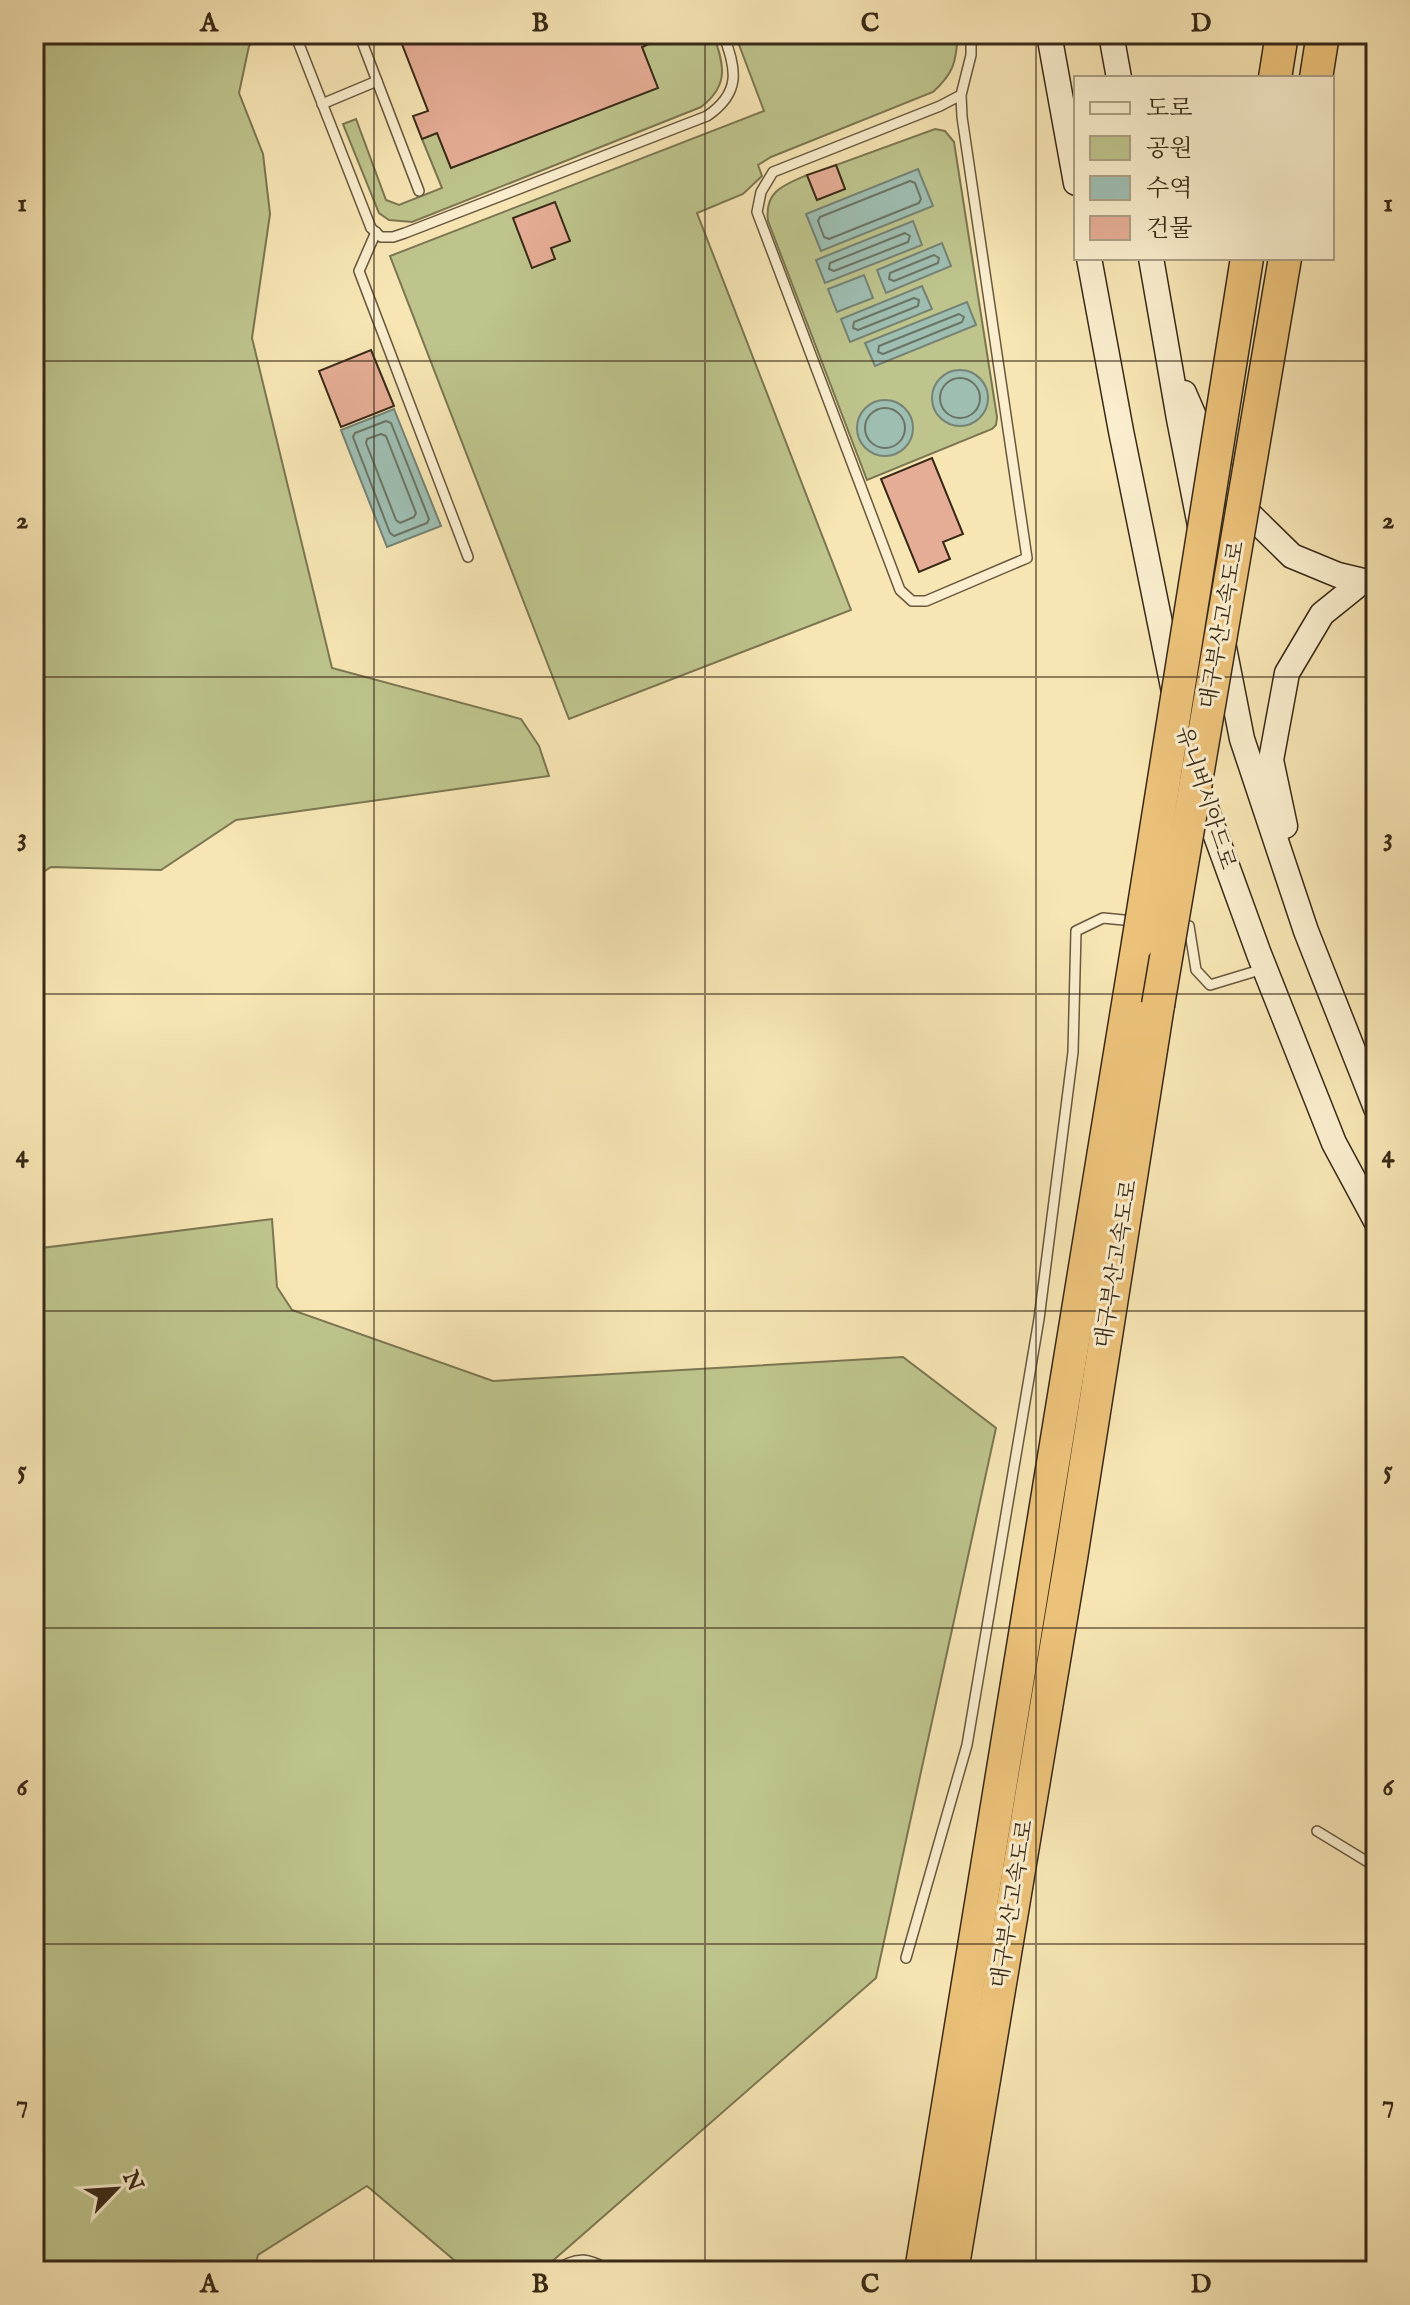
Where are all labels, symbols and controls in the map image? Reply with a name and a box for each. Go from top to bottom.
text: A [199,7,219,40]
text: B [531,7,549,40]
text: C [861,7,880,40]
text: D [1191,7,1212,40]
legend [1074,76,1334,260]
text: 도로 [1146,94,1192,125]
text: 공원 [1146,134,1192,165]
text: 수역 [1146,174,1192,205]
text: 1 [17,187,27,220]
text: 1 [1383,187,1393,220]
text: 건물 [1146,214,1192,245]
text: 2 [16,504,28,537]
text: 2 [1382,504,1394,537]
street label: 대구부산고속도로 [1194,539,1252,711]
street label: 유니버시아드로 [1169,723,1241,873]
text: 3 [17,821,27,854]
text: 3 [1383,821,1393,854]
text: 4 [16,1138,30,1171]
text: 4 [1382,1138,1396,1171]
street label: 대구부산고속도로 [1090,1178,1144,1350]
text: 5 [17,1454,27,1487]
text: 5 [1383,1454,1393,1487]
text: 6 [17,1771,29,1804]
text: 6 [1383,1771,1395,1804]
street label: 대구부산고속도로 [986,1818,1040,1990]
text: 7 [16,2088,28,2121]
text: 7 [1382,2088,1394,2121]
north arrow [76,2149,156,2229]
text: N [115,2166,149,2196]
text: A [199,2268,219,2301]
text: B [531,2268,549,2301]
text: C [861,2268,880,2301]
text: D [1191,2268,1212,2301]

